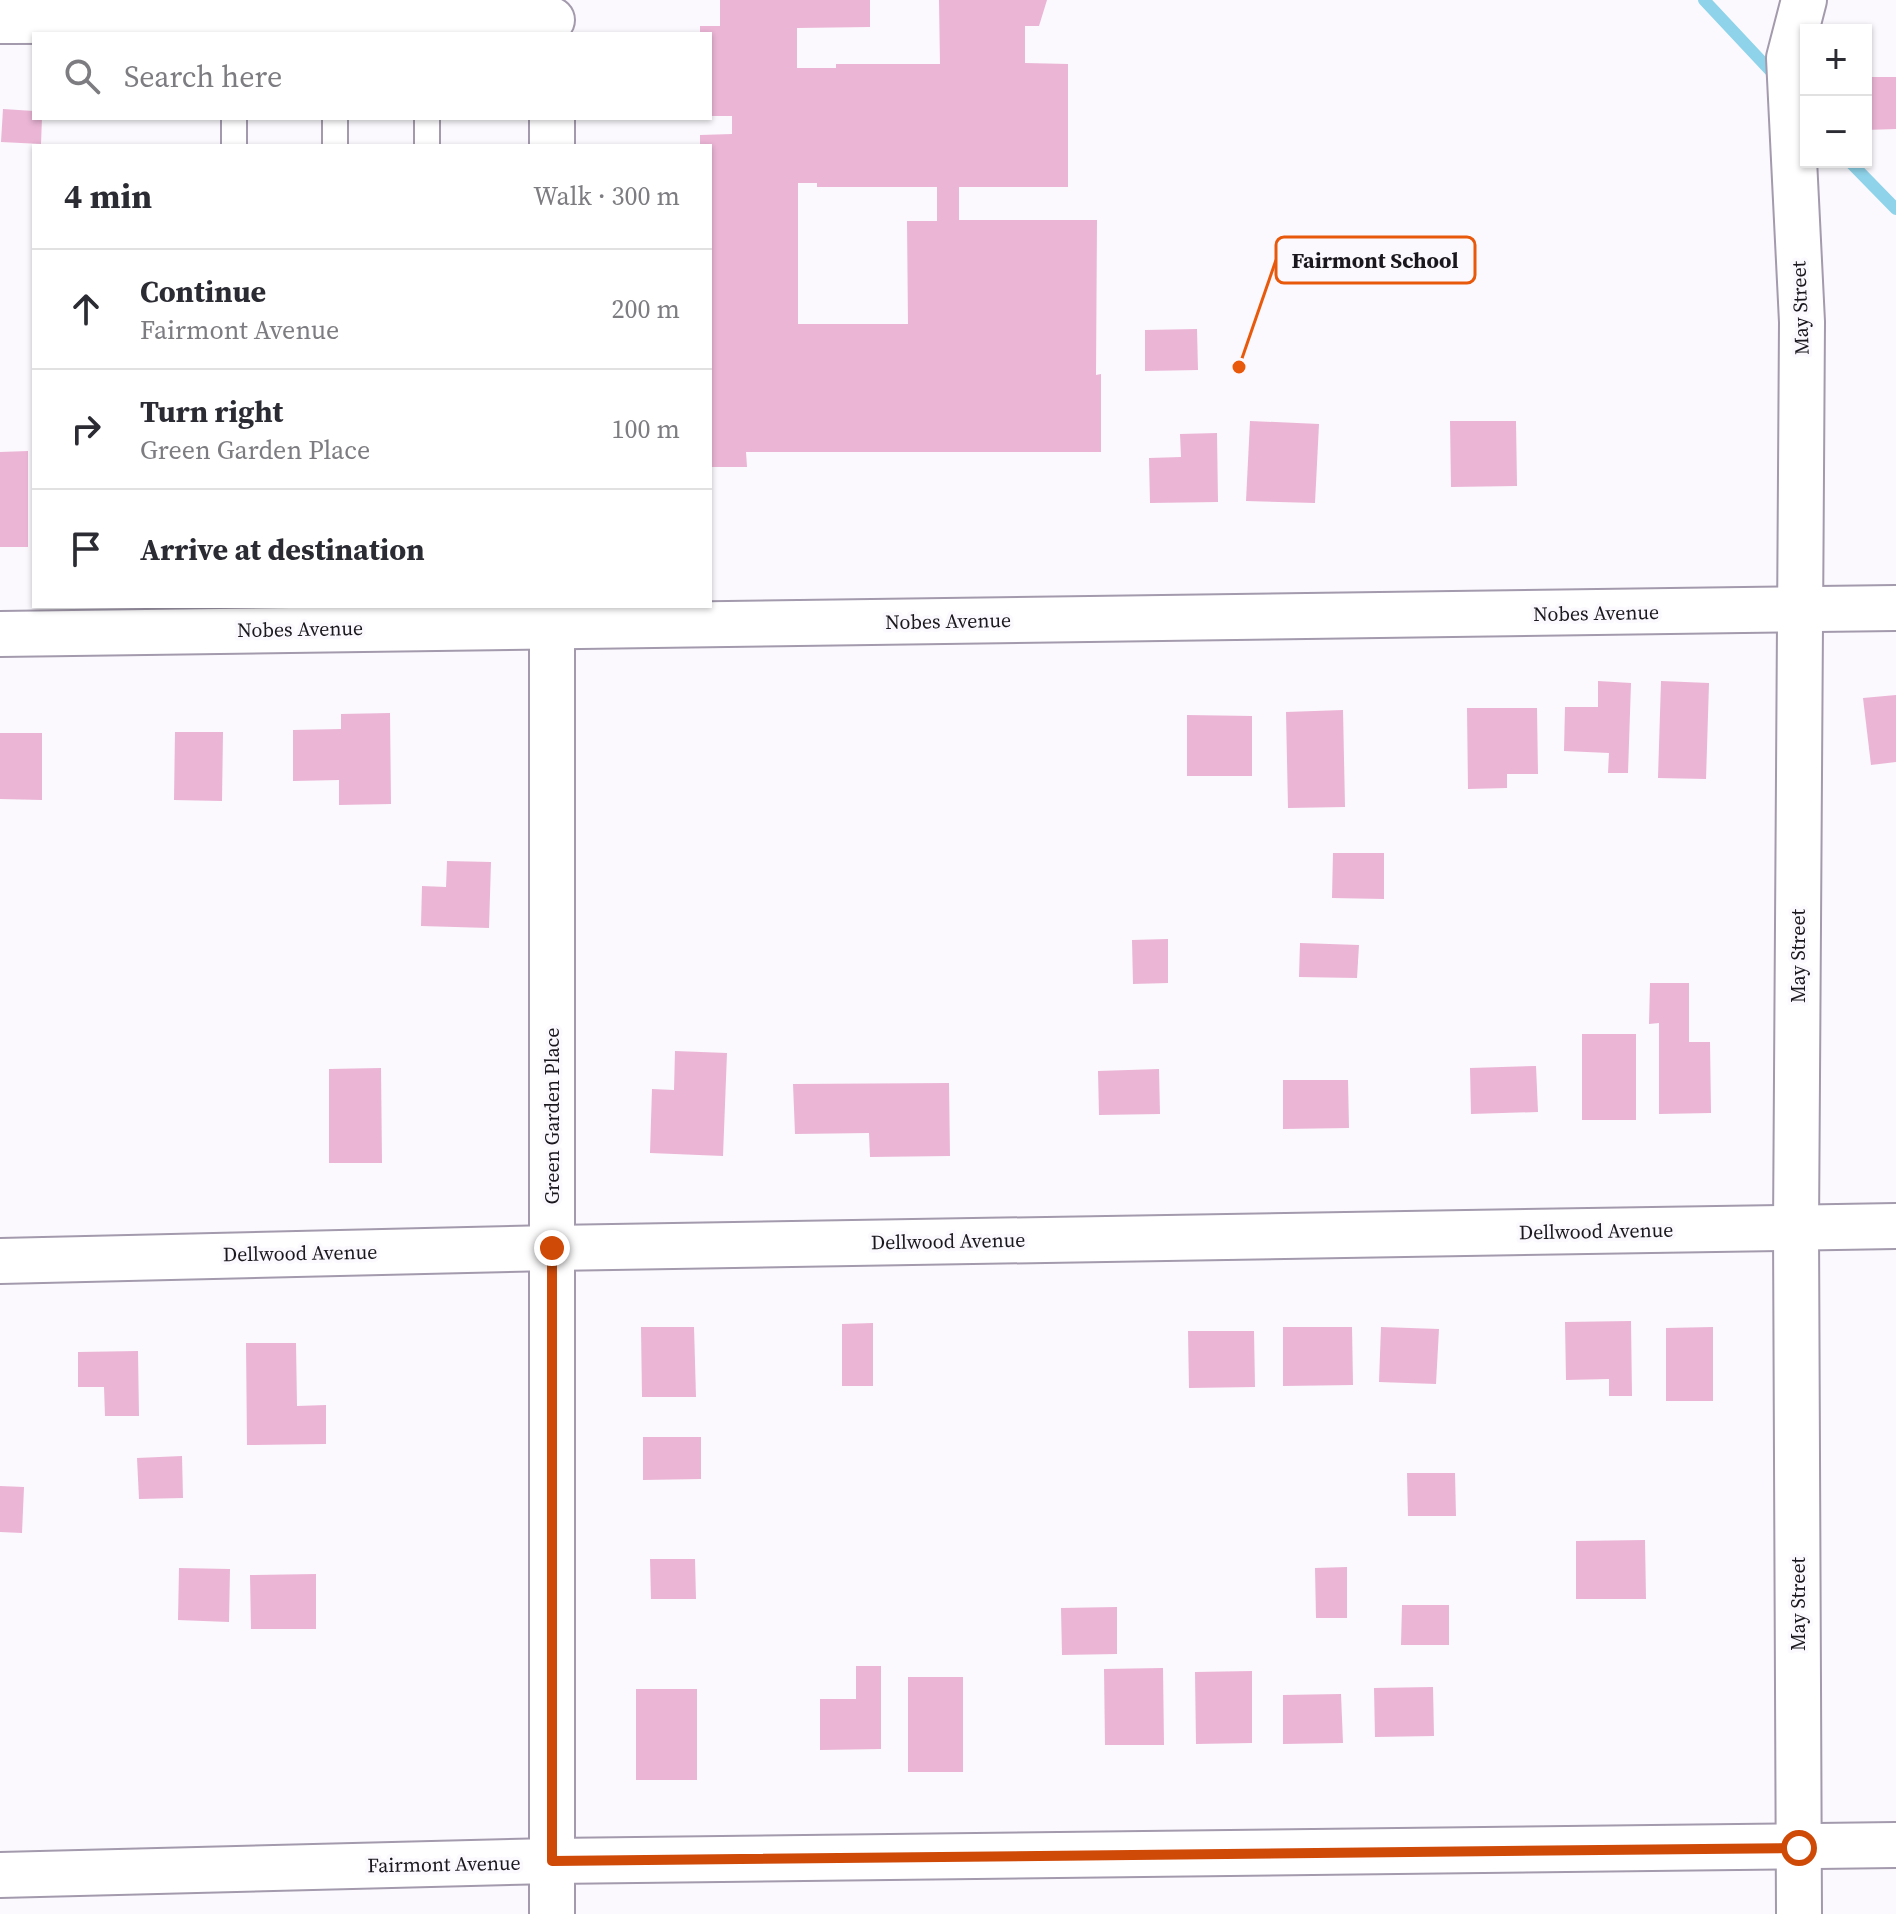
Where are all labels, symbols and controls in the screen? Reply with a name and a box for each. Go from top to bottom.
map controls [1800,24,1872,168]
button: + [1800,24,1872,96]
search box [32,32,712,120]
icon: search [60,54,104,98]
text: Search here [124,56,282,97]
button: − [1800,96,1872,168]
text: 4 min [64,173,152,219]
text: Walk · 300 m [533,178,680,214]
callout: Fairmont School [1276,237,1475,283]
text: Fairmont School [1291,245,1459,275]
street label: May Street [1784,260,1816,356]
text: Continue [140,271,266,312]
icon: ahead [64,287,108,331]
text: 200 m [612,291,680,327]
text: Fairmont Avenue [140,312,339,348]
text: Turn right [140,391,283,432]
icon: right [64,407,108,451]
text: 100 m [612,411,680,447]
text: Green Garden Place [140,432,370,468]
icon: arrive [64,527,108,571]
text: Arrive at destination [140,529,425,570]
street label: Nobes Avenue [1533,598,1659,628]
street label: Nobes Avenue [885,606,1011,636]
street label: Nobes Avenue [237,614,363,644]
street label: May Street [1784,908,1812,1003]
street label: Green Garden Place [538,1027,566,1205]
street label: Dellwood Avenue [1519,1216,1673,1246]
street label: Dellwood Avenue [871,1226,1025,1256]
route end [534,1230,570,1266]
street label: Dellwood Avenue [223,1238,377,1268]
street label: May Street [1784,1556,1812,1651]
route start [1781,1830,1817,1866]
street label: Fairmont Avenue [367,1849,521,1879]

